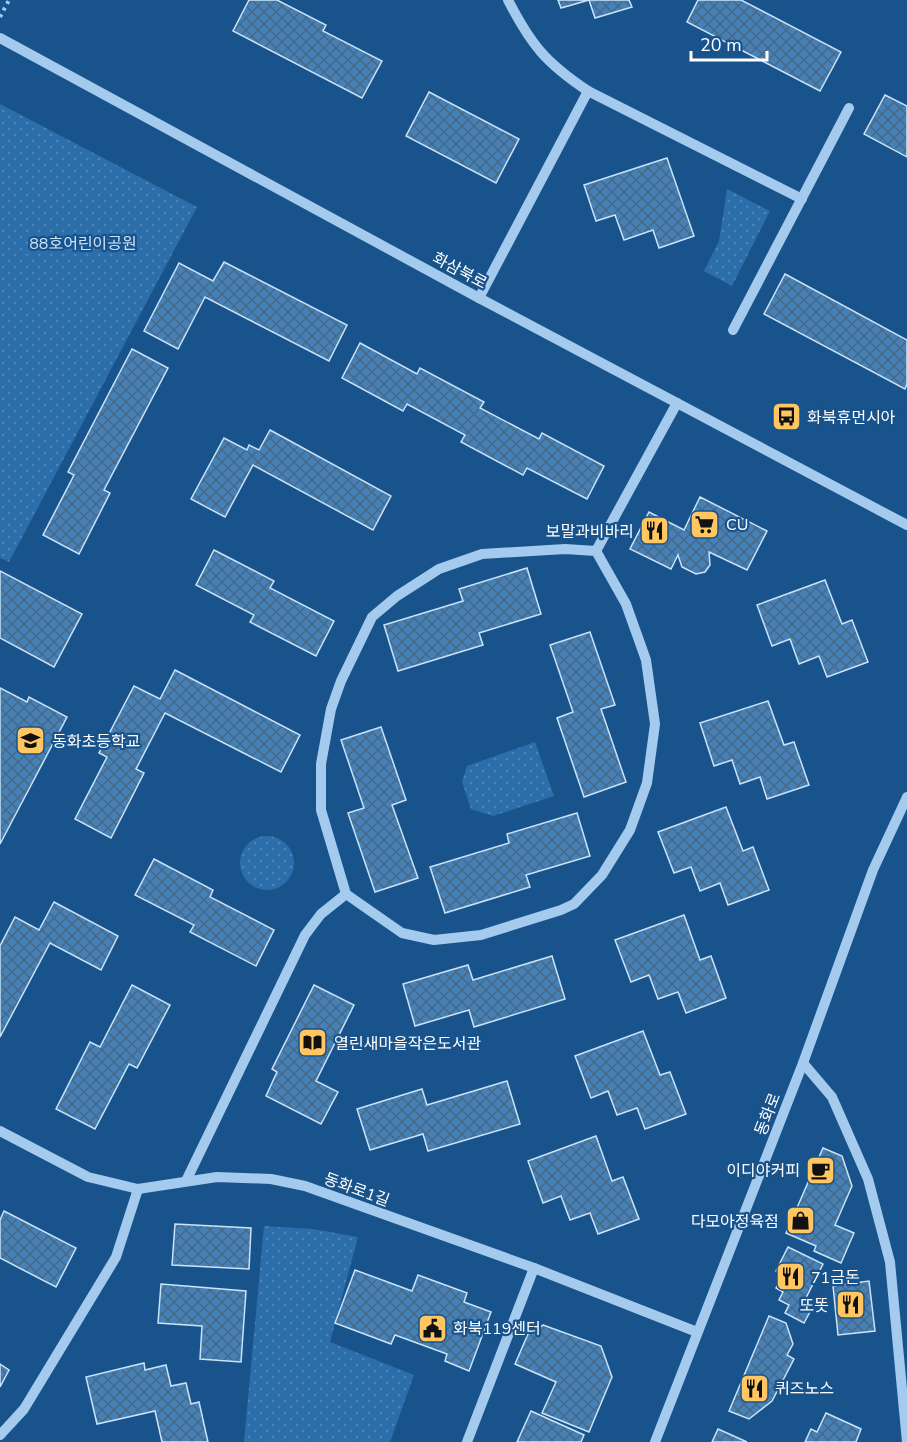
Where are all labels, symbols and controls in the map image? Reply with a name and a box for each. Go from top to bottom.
scale bar [691,24,768,62]
text: 20 m [700,33,742,57]
park label: 88호어린이공원 [29,233,137,255]
street label: 화삼북로 [428,247,491,295]
bus stop icon: 화북휴먼시아 [770,401,802,433]
place label: 화북휴먼시아 [807,407,896,429]
supermarket icon: CU [689,508,721,540]
place label: CU [726,514,748,536]
restaurant icon: 보말과비바리 [639,515,671,547]
place label: 보말과비바리 [546,521,634,543]
school or university icon: 동화초등학교 [15,725,47,757]
place label: 동화초등학교 [52,731,140,753]
library icon: 열린새마을작은도서관 [297,1027,329,1059]
place label: 열린새마을작은도서관 [334,1033,481,1055]
street label: 동화로 [750,1090,786,1139]
cafe icon: 이디야커피 [805,1154,837,1186]
place label: 이디야커피 [726,1160,800,1182]
street label: 동화로1길 [321,1168,393,1212]
shop icon: 다모아정육점 [784,1205,816,1237]
place label: 다모아정육점 [691,1211,779,1233]
restaurant icon: 71금돈 [774,1261,806,1293]
place label: 71금돈 [811,1267,860,1289]
restaurant icon: 또똣 [834,1289,866,1321]
place label: 또똣 [800,1295,829,1317]
public building icon: 화북119센터 [416,1312,448,1344]
place label: 화북119센터 [453,1318,541,1340]
restaurant icon: 퀴즈노스 [738,1372,770,1404]
place label: 퀴즈노스 [775,1378,834,1400]

